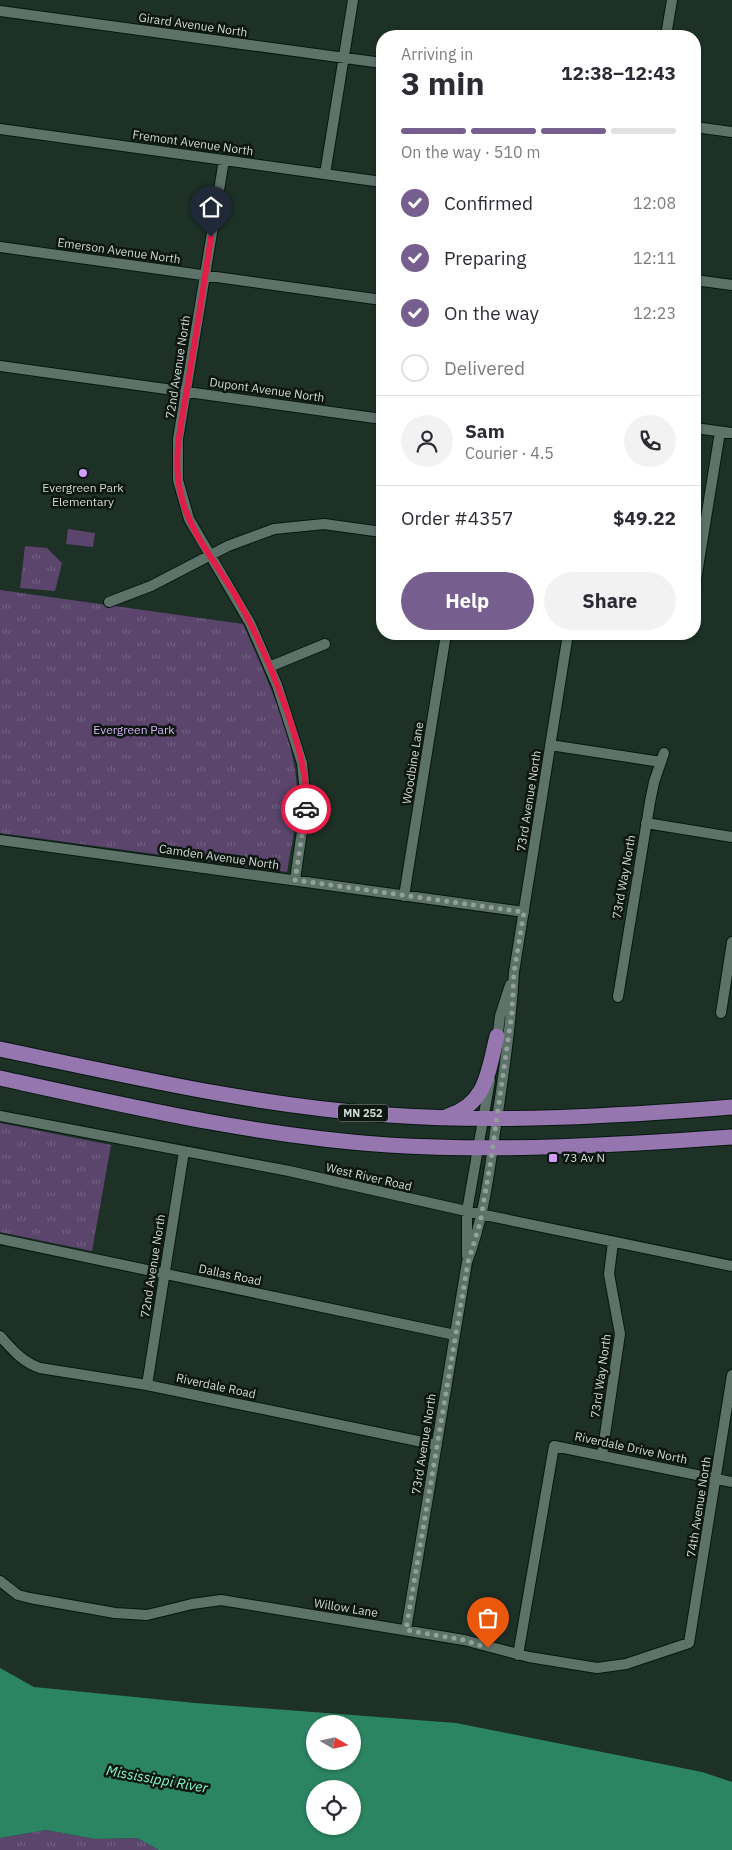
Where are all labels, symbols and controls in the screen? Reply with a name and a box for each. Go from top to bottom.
street label: Girard Avenue North [138,9,248,40]
text: Arriving in [401,44,473,64]
text: 12:38–12:43 [561,61,676,85]
text: 3 min [401,62,485,104]
street label: Fremont Avenue North [132,127,255,158]
text: On the way · 510 m [401,142,540,162]
pin [190,186,232,237]
icon: check [401,189,429,217]
text: Confirmed [444,191,533,215]
icon: home [197,193,225,221]
text: 12:08 [633,193,676,213]
street label: Emerson Avenue North [56,234,182,267]
icon: check [401,244,429,272]
text: Preparing [444,246,526,270]
text: 12:11 [633,248,676,268]
icon: check [401,299,429,327]
text: On the way [444,301,539,325]
text: 12:23 [633,303,676,323]
street label: 72nd Avenue North [162,314,193,420]
text: Delivered [444,356,525,380]
street label: Dupont Avenue North [209,374,326,405]
button: person [401,415,453,467]
button: phone [624,415,676,467]
text: Sam [465,419,505,443]
text: Courier · 4.5 [465,443,554,463]
marker: Evergreen Park Elementary [77,467,89,479]
place label: Evergreen Park Elementary [42,480,124,509]
text: Order #4357 [401,506,513,530]
text: $49.22 [613,506,676,530]
button: Help [401,572,534,630]
button: Share [544,572,676,630]
street label: Woodbine Lane [399,720,426,805]
park label: Evergreen Park [93,722,175,737]
street label: 73rd Avenue North [513,749,544,853]
courier [281,784,331,834]
icon: car [292,795,320,823]
street label: 73rd Way North [609,834,638,920]
street label: Camden Avenue North [158,841,280,872]
road number: MN 252 [338,1104,388,1122]
place label: 73 Av N [563,1150,605,1165]
marker: 73 Av N [547,1152,559,1164]
street label: West River Road [325,1159,414,1194]
street label: 72nd Avenue North [137,1213,168,1319]
street label: Dallas Road [197,1261,263,1288]
street label: 73rd Way North [587,1333,614,1419]
street label: Riverdale Road [175,1370,257,1401]
street label: 73rd Avenue North [408,1392,439,1496]
street label: Riverdale Drive North [573,1428,689,1467]
street label: 74th Avenue North [683,1455,714,1558]
street label: Willow Lane [313,1595,380,1620]
pin [467,1597,509,1648]
icon: bag [474,1604,502,1632]
north arrow [306,1715,361,1770]
map controls [306,1715,361,1835]
water label: Mississippi River [105,1761,210,1797]
button: locate [306,1780,361,1835]

